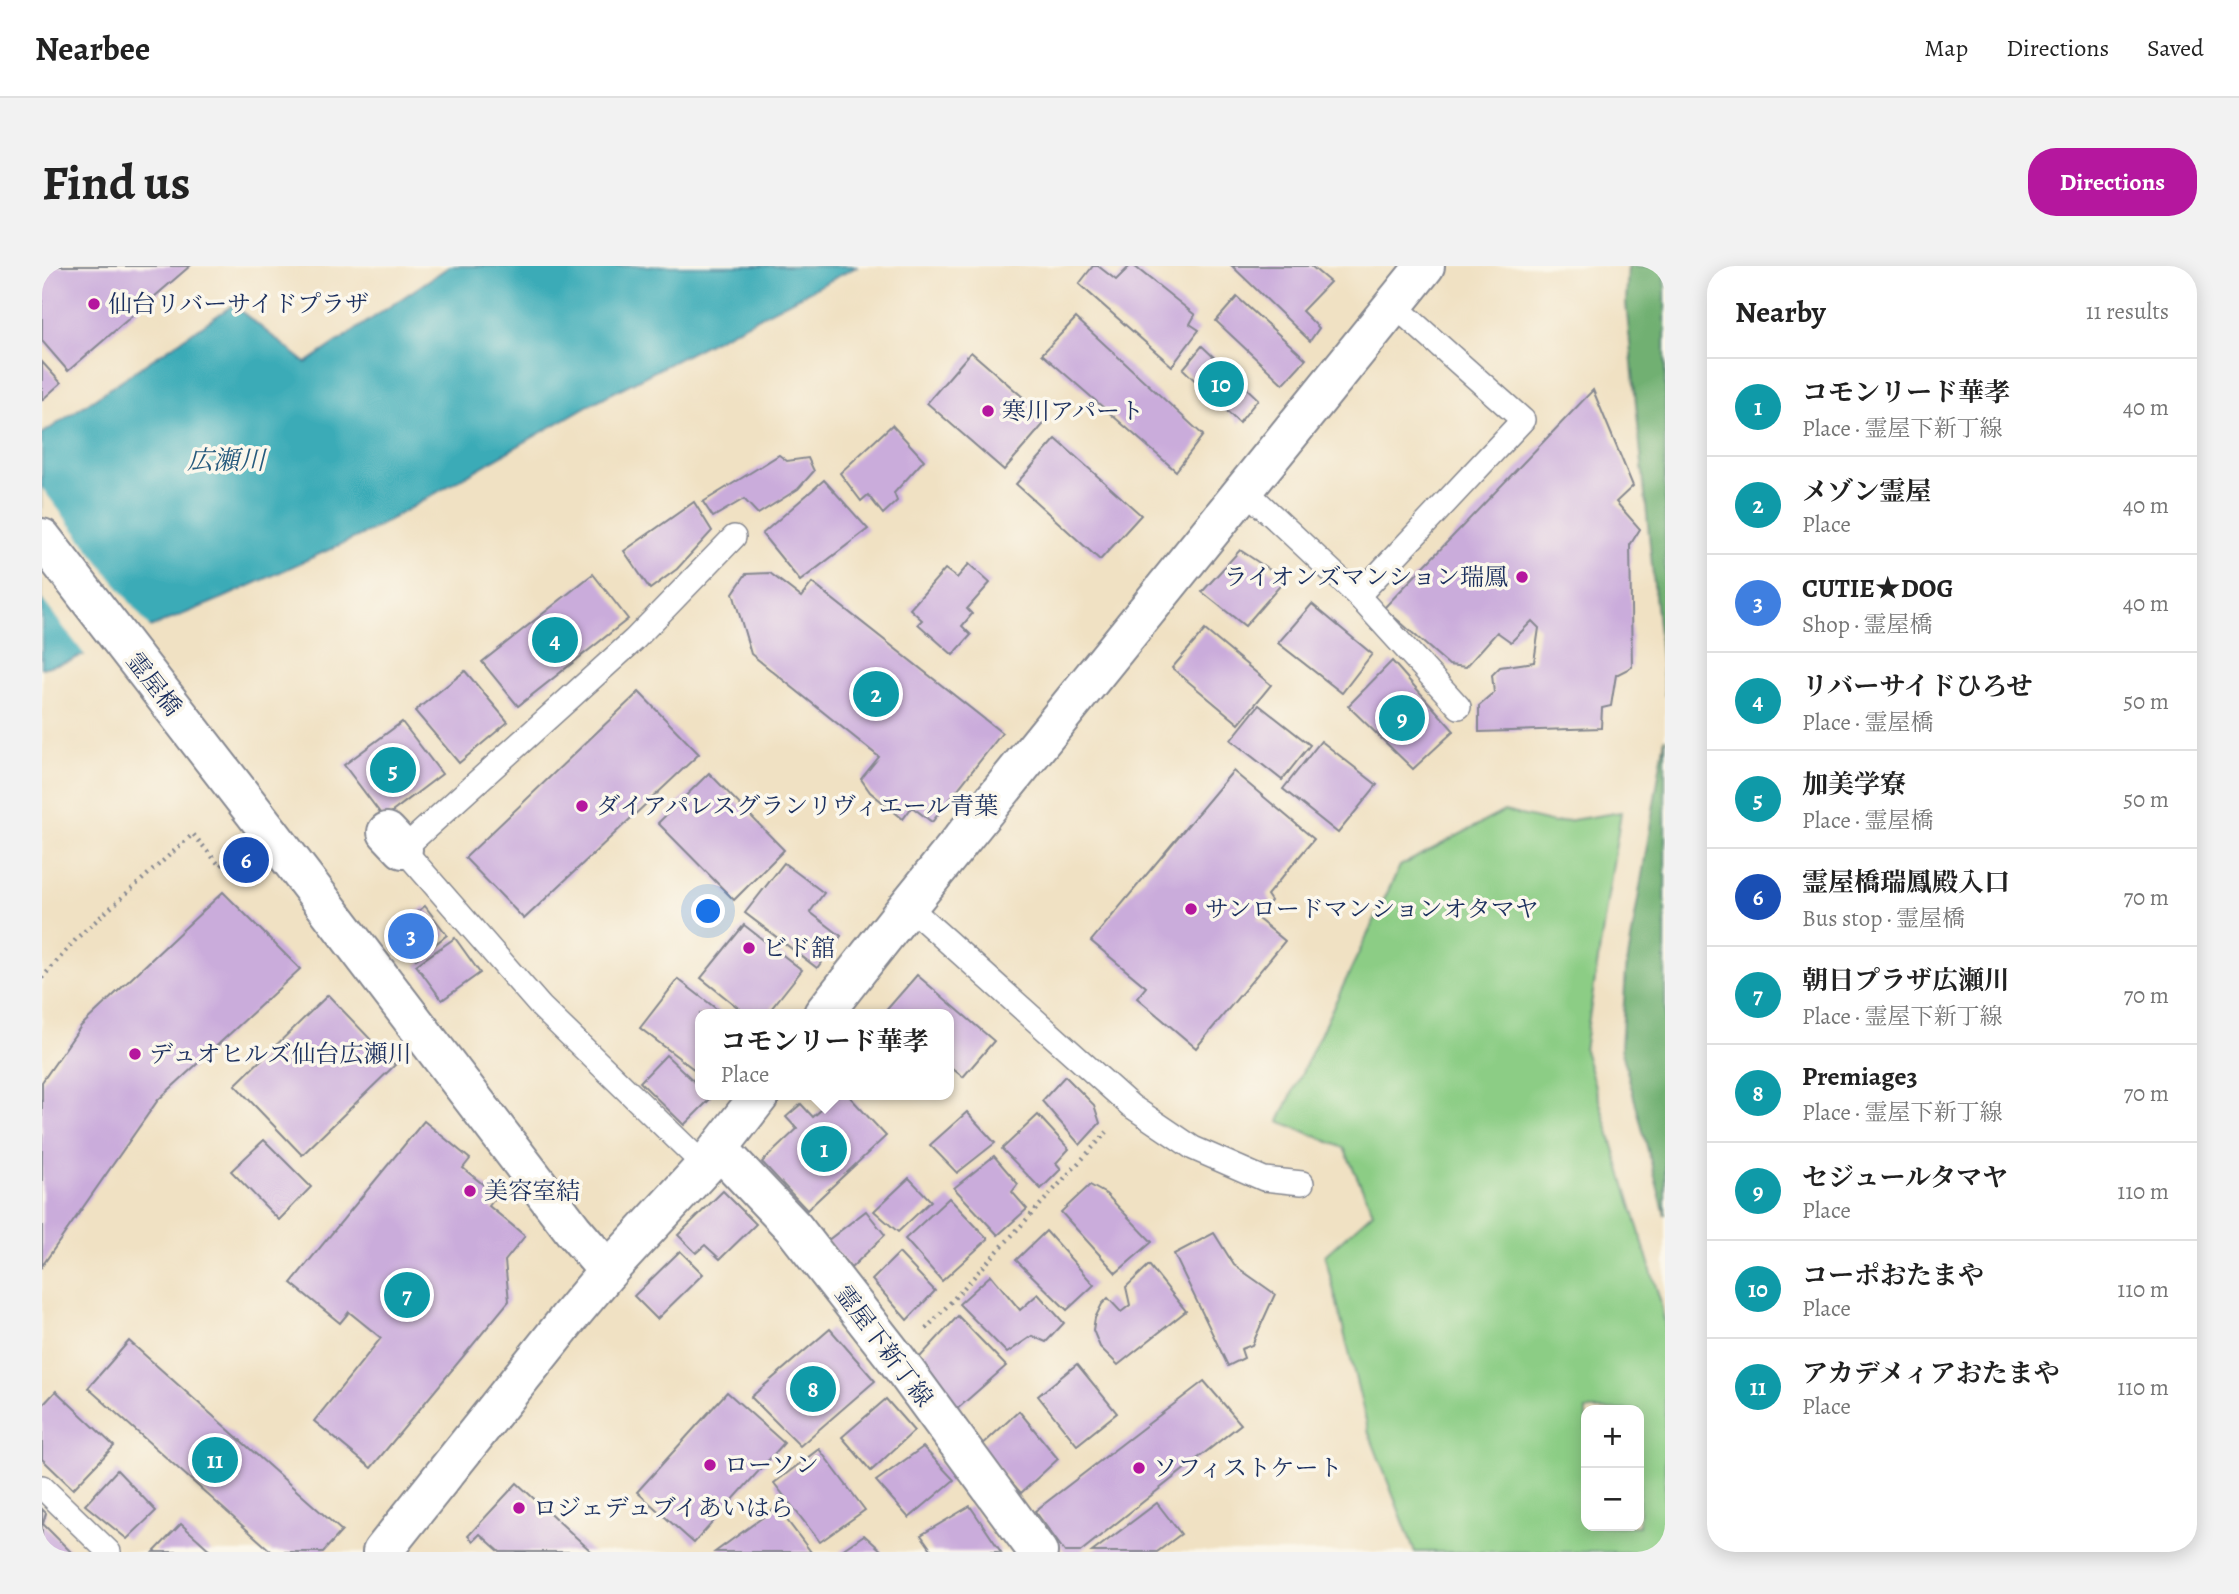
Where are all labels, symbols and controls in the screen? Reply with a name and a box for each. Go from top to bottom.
text: Nearbee [35,26,150,71]
text: Map [1924,32,1968,64]
text: Directions [2006,32,2109,64]
text: Saved [2147,32,2204,64]
button: Directions [2028,148,2197,216]
text: Find us [42,149,190,216]
place label: 仙台リバーサイドプラザ [108,288,369,320]
text: Nearby [1735,292,1826,332]
marker: 仙台リバーサイドプラザ [86,296,102,312]
text: 11 results [2086,296,2169,327]
pin: 10 [1198,358,1244,410]
text: コモンリード華孝 [1802,375,2010,410]
text: 1 [1754,392,1762,423]
text: 40 m [2123,392,2169,423]
place label: 寒川アパート [1002,395,1144,427]
marker: 寒川アパート [980,403,996,419]
text: Place · 霊屋下新丁線 [1802,413,2002,444]
water label: 広瀬川 [187,443,268,478]
text: メゾン霊屋 [1802,474,1931,509]
text: 2 [1752,490,1764,521]
text: 40 m [2123,490,2169,521]
text: Place [1802,509,1851,540]
place label: ライオンズマンション瑞鳳 [1224,561,1508,593]
marker: ライオンズマンション瑞鳳 [1514,569,1530,585]
text: CUTIE★DOG [1802,571,1953,606]
text: 3 [1753,588,1763,619]
text: 40 m [2123,588,2169,619]
text: Shop · 霊屋橋 [1802,609,1933,640]
pin: 4 [532,614,578,666]
street label: 霊屋橋 [119,646,189,722]
pin: 2 [853,668,899,720]
text: リバーサイドひろせ [1802,669,2033,704]
text: 4 [1753,686,1763,717]
text: 50 m [2123,686,2169,717]
pin: 9 [1379,692,1425,744]
text: Place · 霊屋橋 [1802,707,1933,738]
pin: 5 [370,744,416,796]
text: 加美学寮 [1802,767,1906,802]
text: 5 [1753,784,1763,815]
text: 50 m [2123,784,2169,815]
place label: ダイアパレスグランリヴィエール青葉 [596,790,998,822]
marker: ダイアパレスグランリヴィエール青葉 [574,798,590,814]
text: Place · 霊屋橋 [1802,805,1933,836]
pin: 6 [223,834,269,886]
text: 霊屋橋瑞鳳殿入口 [1802,865,2010,900]
text: 6 [1753,882,1763,913]
text: 70 m [2123,882,2169,913]
place label: サンロードマンションオタマヤ [1205,893,1539,925]
your location [691,894,725,928]
marker: サンロードマンションオタマヤ [1183,901,1199,917]
text: Bus stop · 霊屋橋 [1802,903,1965,934]
pin: 3 [388,910,434,962]
place label: ビド舘 [763,932,835,964]
marker: ビド舘 [741,940,757,956]
text: 朝日プラザ広瀬川 [1802,963,2010,998]
text: 7 [1753,980,1763,1011]
text: 70 m [2123,980,2169,1011]
text: Place · 霊屋下新丁線 [1802,1001,2002,1032]
popup [695,1009,954,1100]
text: コモンリード華孝 [720,1024,929,1059]
place label: デュオヒルズ仙台広瀬川 [149,1038,412,1070]
marker: デュオヒルズ仙台広瀬川 [127,1046,143,1062]
text: Place [720,1059,769,1090]
text: Premiage3 [1802,1059,1918,1094]
text: 8 [1752,1078,1764,1109]
text: 70 m [2123,1078,2169,1109]
text: Place · 霊屋下新丁線 [1802,1097,2002,1128]
pin: 1 [801,1123,847,1175]
text: セジュールタマヤ [1802,1160,2008,1195]
place label: 美容室結 [484,1175,580,1207]
text: 9 [1753,1176,1763,1207]
text: 110 m [2117,1176,2169,1207]
marker: 美容室結 [462,1183,478,1199]
text: Place [1802,1195,1851,1226]
text: コーポおたまや [1802,1258,1984,1293]
pin: 7 [384,1269,430,1321]
text: 10 [1748,1274,1768,1305]
text: 110 m [2117,1274,2169,1305]
street label: 霊屋下新丁線 [828,1279,940,1413]
text: Place [1802,1293,1851,1324]
text: アカデメィアおたまや [1802,1356,2060,1391]
pin: 8 [790,1363,836,1415]
text: 11 [1750,1372,1766,1403]
text: 110 m [2117,1372,2169,1403]
text: Place [1802,1391,1851,1422]
map controls [1581,1405,1644,1531]
button: + [1581,1405,1644,1468]
pin: 11 [192,1434,238,1486]
place label: ローソン [724,1449,819,1481]
place label: ソフィストケート [1153,1452,1343,1484]
marker: ローソン [702,1457,718,1473]
marker: ソフィストケート [1131,1460,1147,1476]
button: − [1581,1468,1644,1531]
place label: ロジェデュブイあいはら [533,1492,794,1524]
marker: ロジェデュブイあいはら [511,1500,527,1516]

